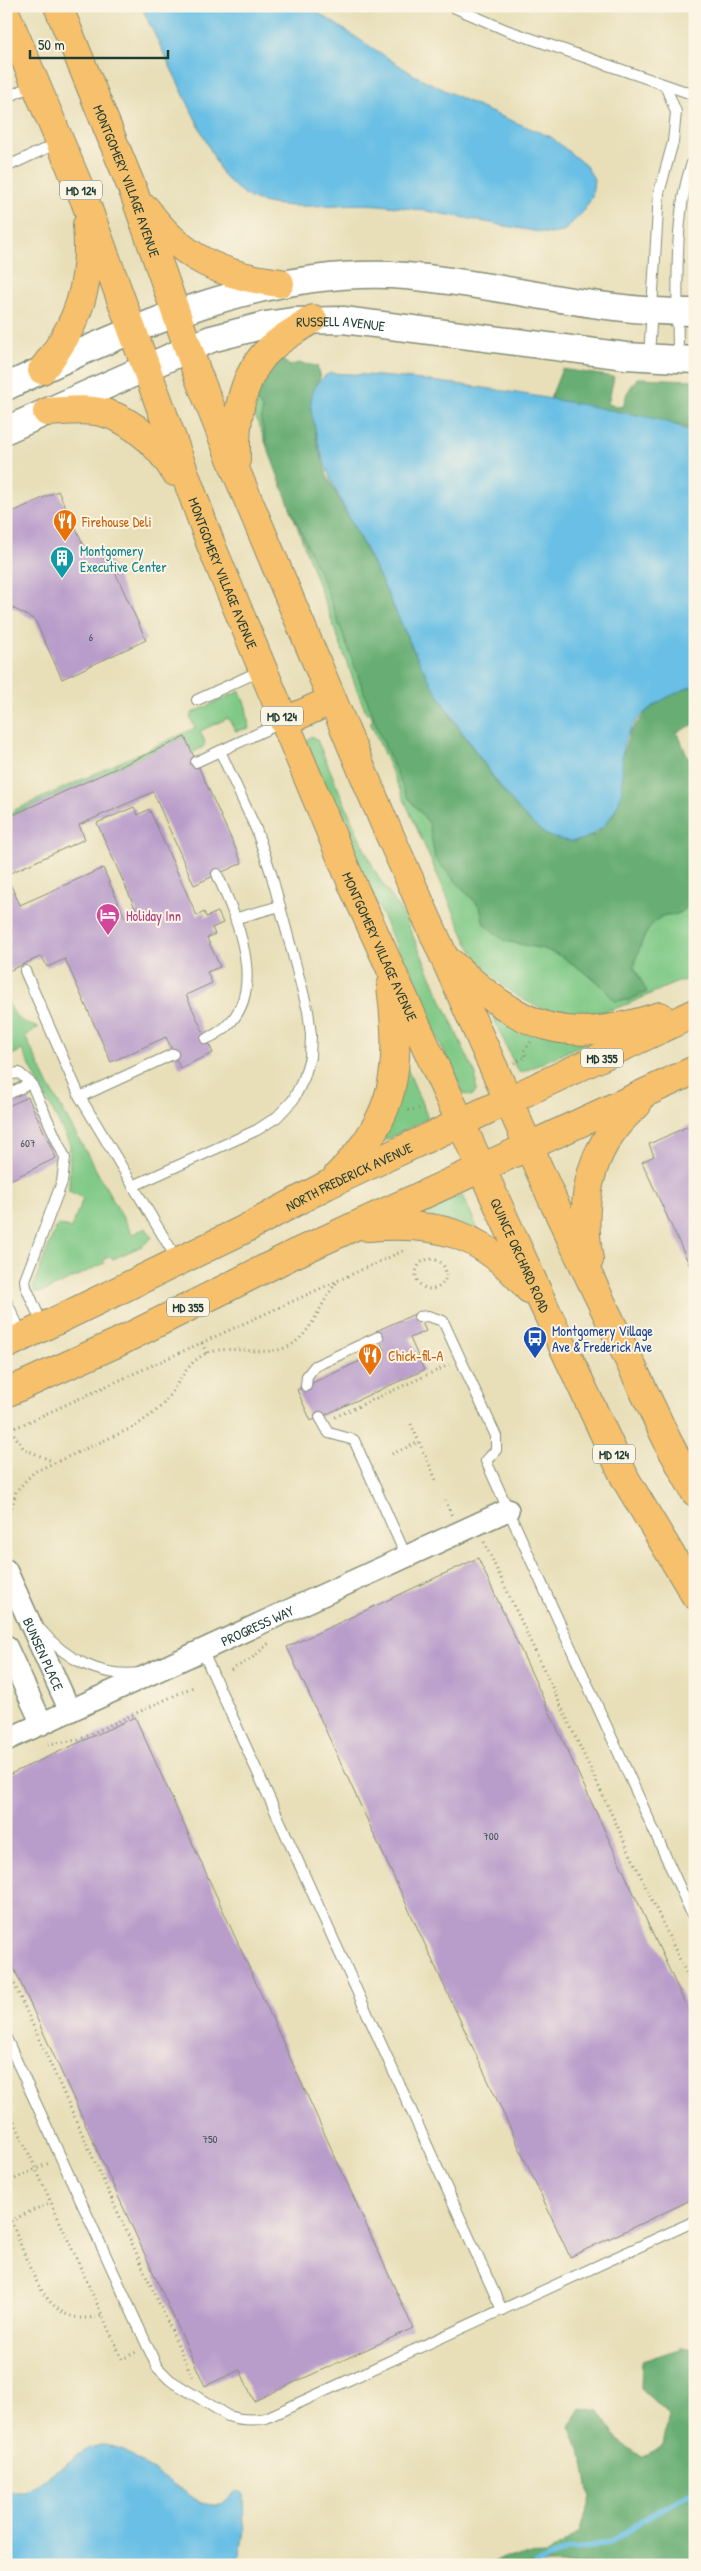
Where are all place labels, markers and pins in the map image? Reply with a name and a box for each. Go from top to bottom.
restaurant icon: Firehouse Deli [52,508,78,542]
place label: Firehouse Deli [81,512,152,531]
place label: Montgomery Executive Center [80,541,167,576]
building icon: Montgomery Executive Center [49,545,75,579]
hotel icon: Holiday Inn [95,902,121,936]
place label: Holiday Inn [126,906,181,926]
place label: Montgomery Village Ave & Frederick Ave [552,1321,653,1356]
bus stop icon: Montgomery Village Ave & Frederick Ave [522,1325,548,1359]
restaurant icon: Chick-fil-A [357,1342,383,1376]
place label: Chick-fil-A [388,1346,444,1365]

